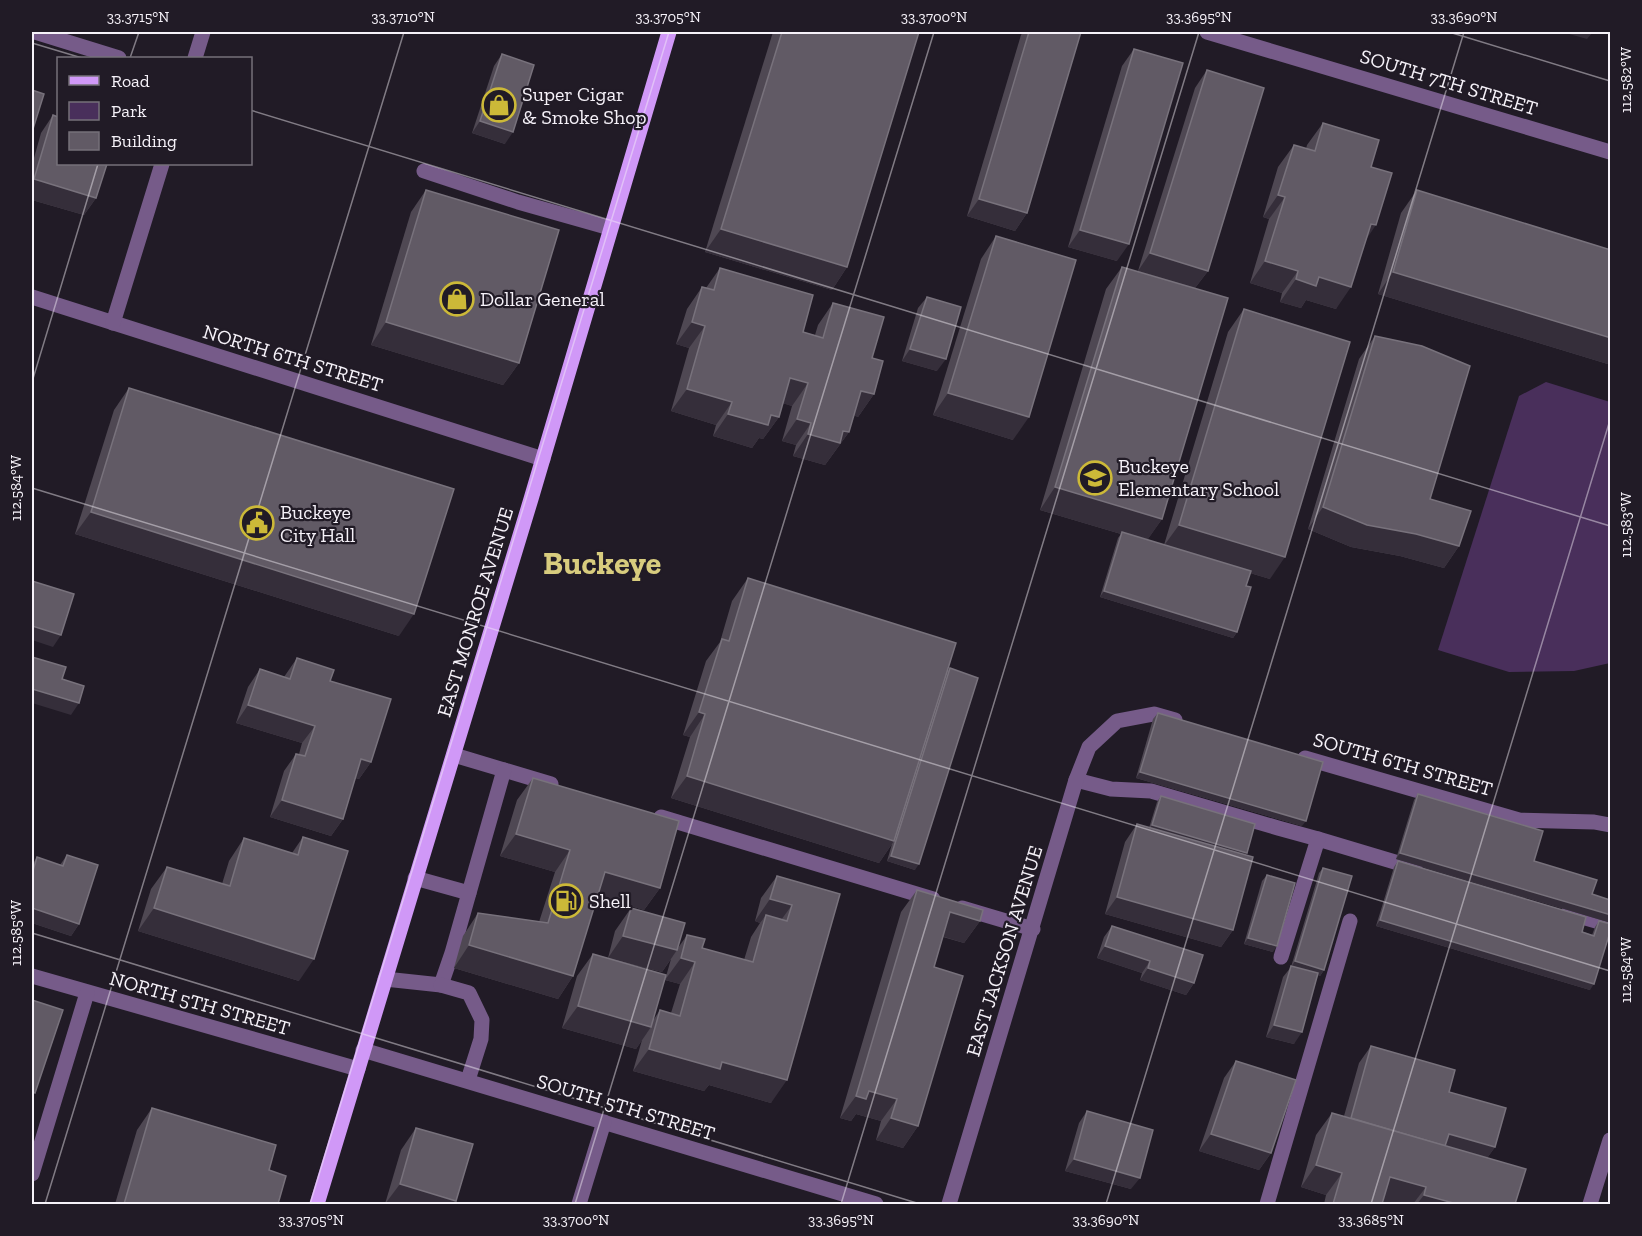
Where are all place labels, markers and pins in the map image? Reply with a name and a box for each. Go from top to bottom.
place label: Super Cigar & Smoke Shop [522,82,646,129]
shop icon: Super Cigar & Smoke Shop [481,87,517,123]
shop icon: Dollar General [439,281,475,317]
place label: Dollar General [480,287,605,311]
place label: Buckeye Elementary School [1118,454,1279,501]
school or university icon: Buckeye Elementary School [1077,460,1113,496]
place label: Buckeye City Hall [280,500,355,547]
public building icon: Buckeye City Hall [239,505,275,541]
fuel station icon: Shell [548,883,584,919]
place label: Shell [589,889,631,913]

